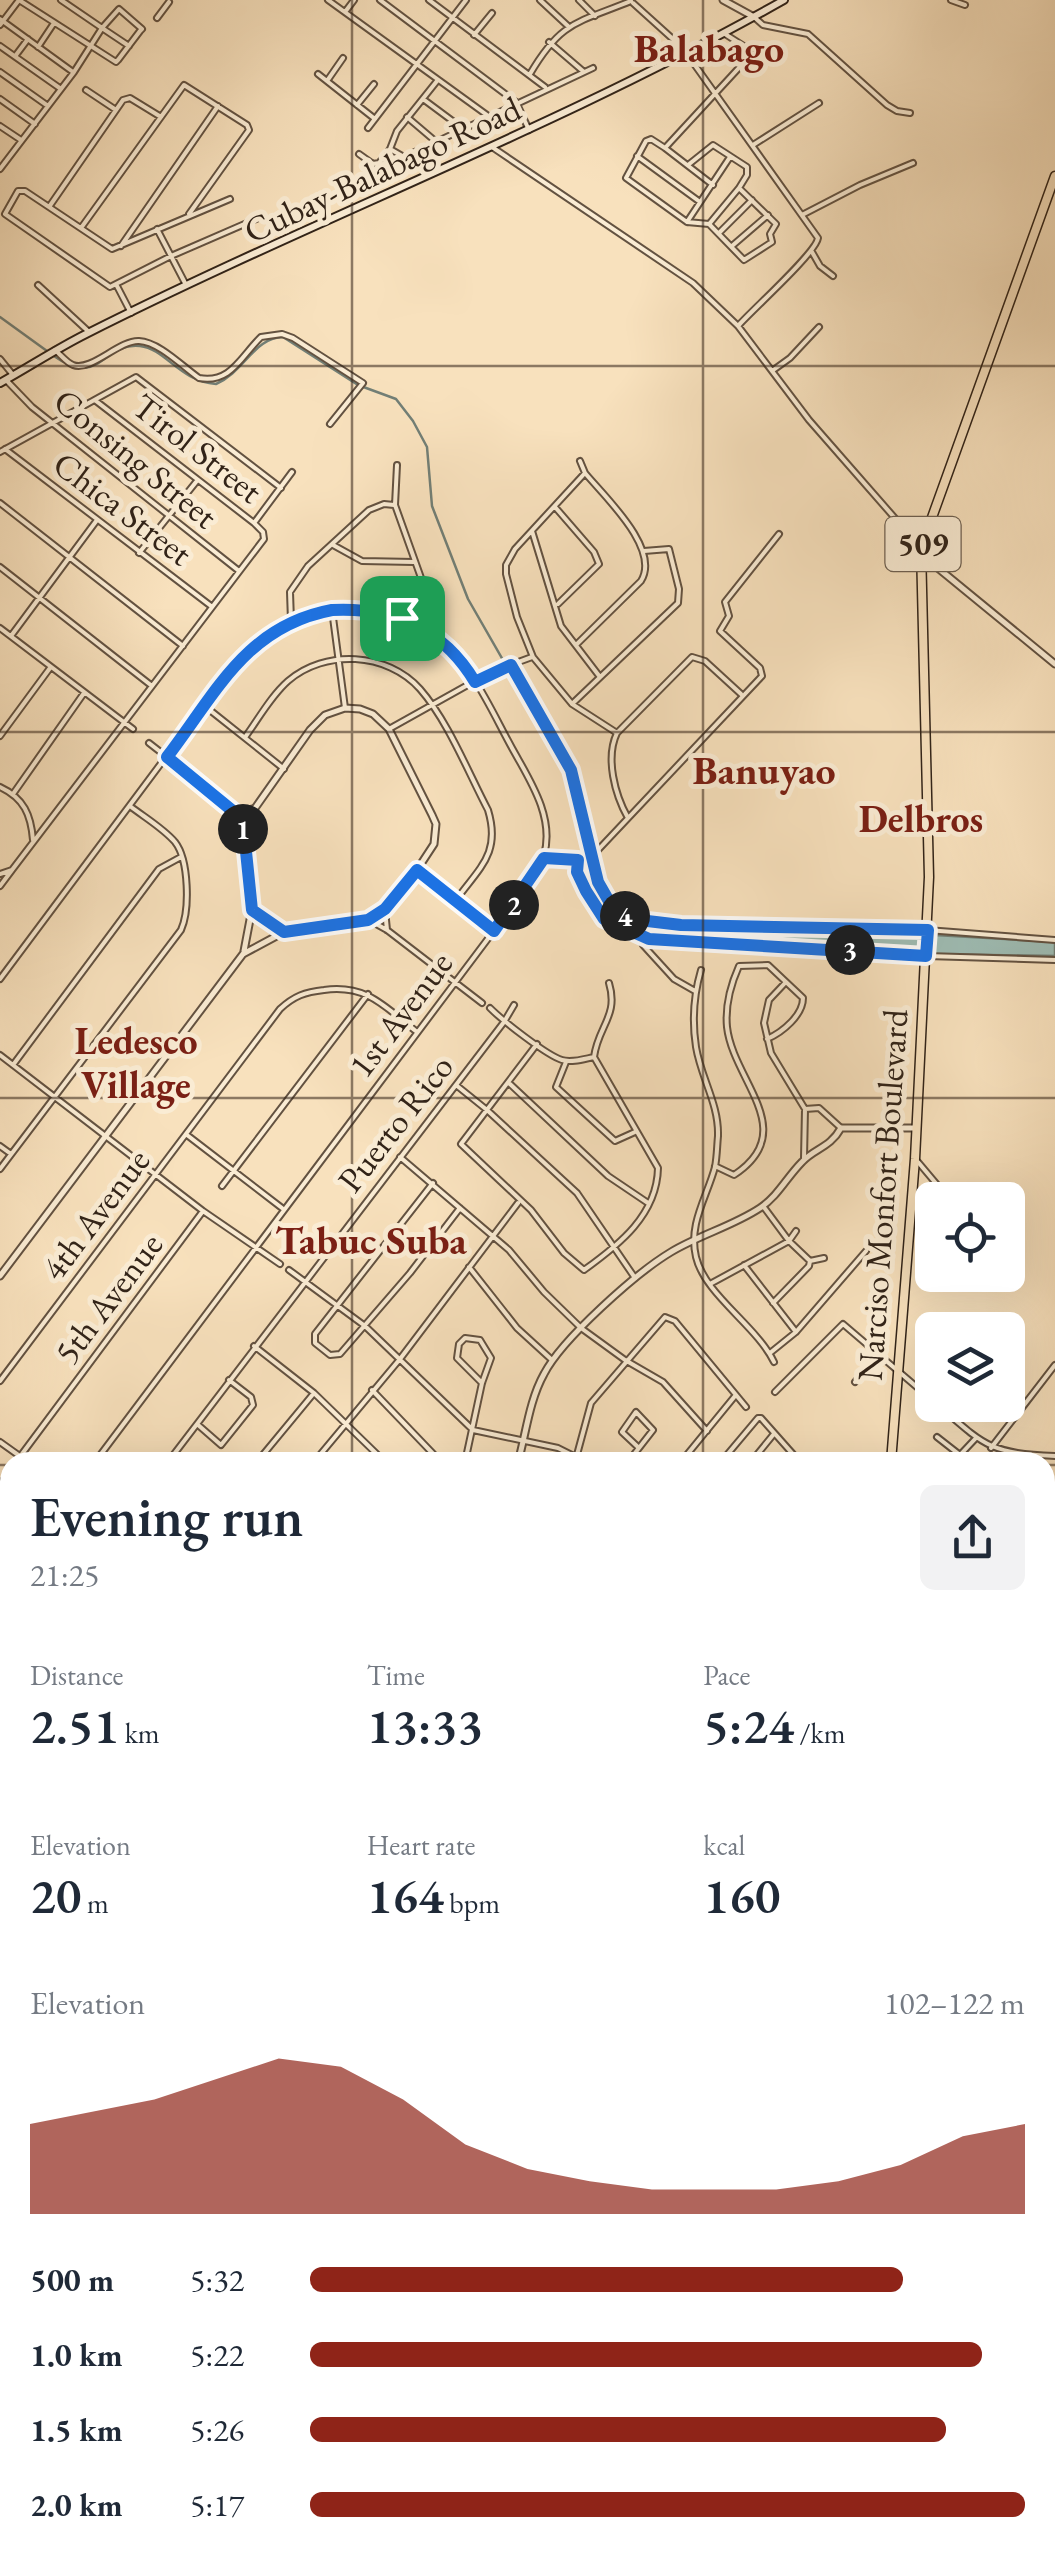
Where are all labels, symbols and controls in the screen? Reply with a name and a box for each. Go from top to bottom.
district label: Balabago [634,22,784,74]
street label: Cubay-Balabago Road [236,85,528,253]
street label: Consing Street [45,378,227,538]
street label: Tirol Street [124,383,272,513]
street label: Chica Street [44,441,202,575]
road number: 509 [886,517,960,571]
pin [360,576,445,661]
icon: arrive [375,591,430,646]
district label: Banuyao [692,744,836,796]
district label: Delbros [859,794,983,843]
pin: 1 [218,804,268,854]
text: 1 [236,811,250,847]
pin: 2 [489,880,539,930]
text: 2 [507,887,521,923]
pin: 4 [600,891,650,941]
text: 4 [618,898,632,934]
pin: 3 [825,925,875,975]
text: 3 [843,932,857,968]
street label: 1st Avenue [338,942,462,1086]
street label: Narciso Monfort Boulevard [847,1007,917,1382]
district label: Ledesco Village [74,1016,198,1109]
street label: Puerto Rico [327,1045,463,1201]
street label: 4th Avenue [31,1139,159,1289]
map controls [915,1182,1025,1422]
button: locate [915,1182,1025,1292]
district label: Tabuc Suba [275,1214,467,1266]
street label: 5th Avenue [44,1223,172,1373]
button: layers [915,1312,1025,1422]
text: Evening run [30,1481,303,1552]
button: share [920,1485,1025,1590]
text: 21:25 [30,1554,99,1596]
text: Distance [30,1657,124,1693]
text: Time [367,1657,425,1693]
text: Pace [703,1657,750,1693]
text: 2.51 [30,1693,119,1758]
text: 13:33 [367,1693,483,1758]
text: 5:24 [703,1693,794,1758]
text: km [119,1715,160,1751]
text: /km [794,1715,846,1751]
text: Elevation [30,1827,131,1863]
text: Heart rate [367,1827,475,1863]
text: kcal [703,1827,745,1863]
text: 20 [30,1863,81,1928]
text: 164 [367,1863,444,1928]
text: 160 [703,1863,780,1928]
text: m [81,1885,109,1921]
text: bpm [444,1885,500,1921]
text: Elevation [30,1982,145,2024]
text: 102–122 m [884,1982,1025,2024]
text: 500 m [30,2259,114,2301]
text: 5:32 [190,2259,244,2301]
text: 1.0 km [30,2334,123,2376]
text: 5:22 [190,2334,244,2376]
text: 1.5 km [30,2409,123,2451]
text: 5:26 [190,2409,244,2451]
text: 2.0 km [30,2484,123,2526]
text: 5:17 [190,2484,244,2526]

